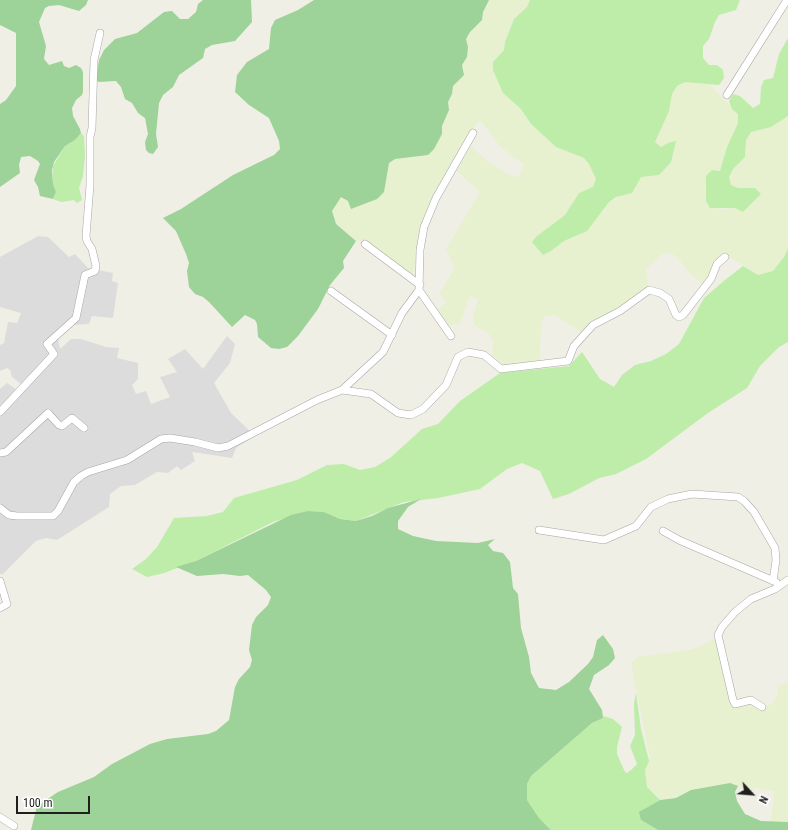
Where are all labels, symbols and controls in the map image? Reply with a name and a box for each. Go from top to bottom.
north arrow [732,774,772,814]
scale bar [18,788,92,814]
text: N [756,794,771,805]
text: 100 m [23,796,53,810]

